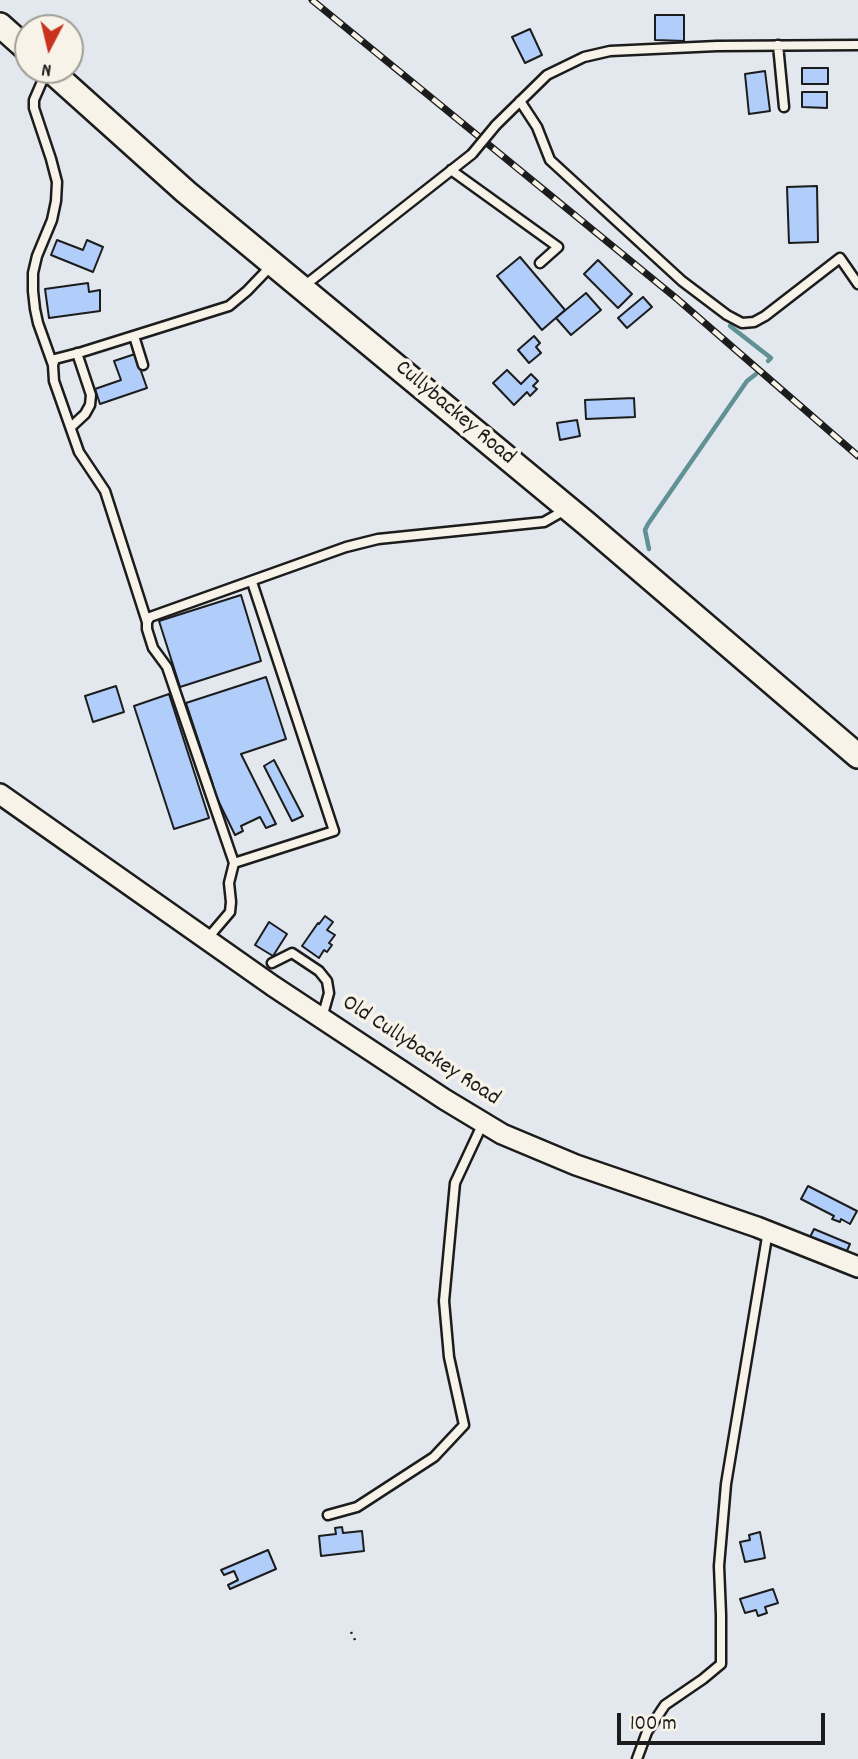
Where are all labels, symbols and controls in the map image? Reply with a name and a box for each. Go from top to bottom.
north arrow [14,14,84,84]
text: N [40,54,53,82]
street label: Cullybackey Road [388,356,520,472]
street label: Old Cullybackey Road [336,990,504,1114]
scale bar [620,1700,828,1744]
text: 100 m [630,1710,677,1740]

